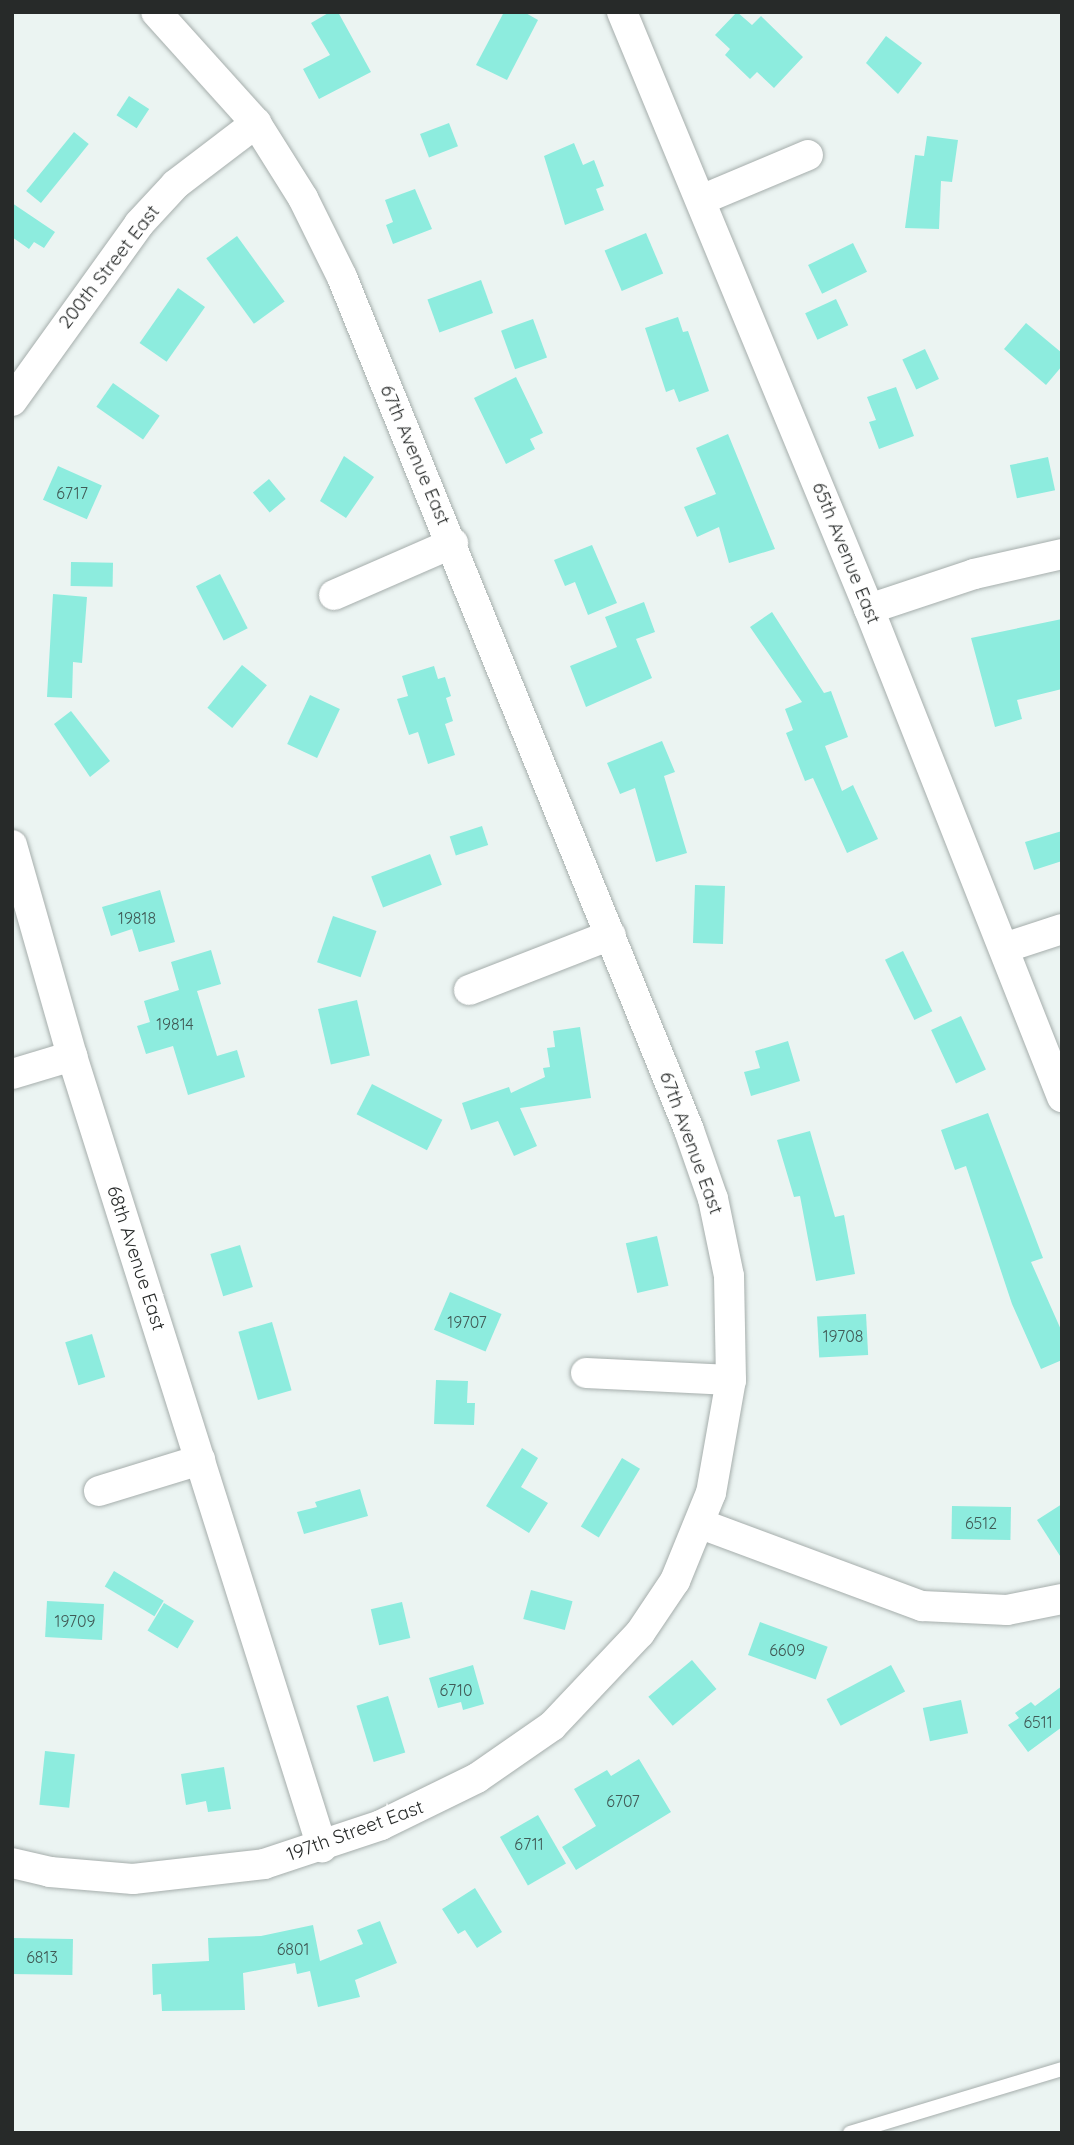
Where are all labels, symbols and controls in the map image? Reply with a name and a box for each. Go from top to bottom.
street label: 200th Street East [54,201,164,333]
street label: 67th Avenue East [375,381,455,529]
street label: 65th Avenue East [807,479,885,627]
house number: 6717 [56,483,88,503]
house number: 19818 [118,908,156,928]
house number: 19814 [156,1014,194,1034]
street label: 67th Avenue East [655,1069,727,1217]
street label: 68th Avenue East [102,1183,170,1333]
house number: 19707 [447,1312,487,1332]
house number: 19708 [823,1326,863,1346]
house number: 6512 [965,1513,997,1533]
house number: 19709 [54,1611,96,1631]
house number: 6609 [769,1640,805,1660]
house number: 6710 [439,1680,473,1700]
house number: 6511 [1023,1712,1053,1732]
house number: 6707 [606,1791,640,1811]
street label: 197th Street East [283,1796,427,1866]
house number: 6711 [514,1834,544,1854]
house number: 6801 [277,1939,309,1959]
house number: 6813 [26,1947,58,1967]

